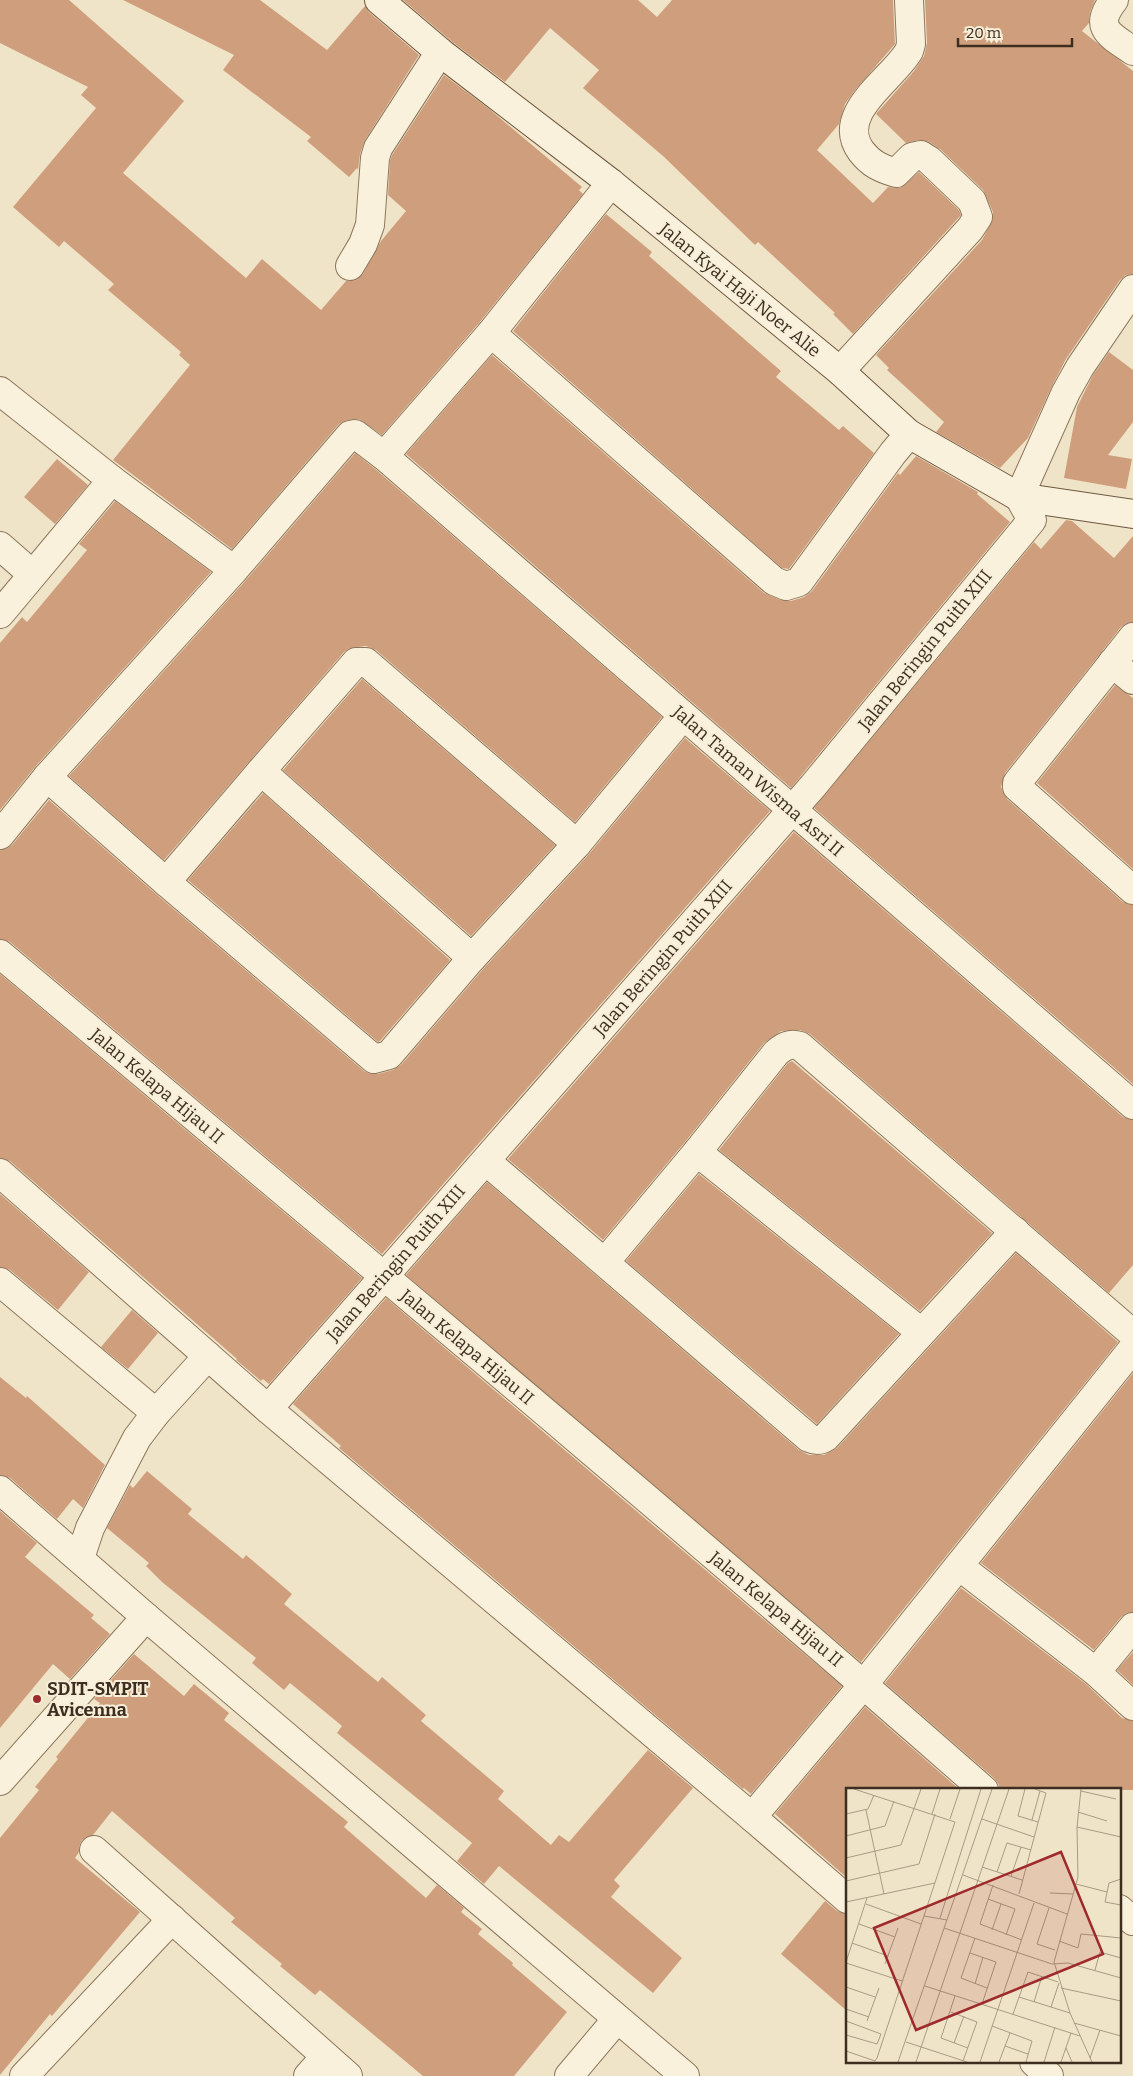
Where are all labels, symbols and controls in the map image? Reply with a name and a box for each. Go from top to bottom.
scale bar [958,15,1072,47]
text: 20 m [966,24,1002,42]
street label: Jalan Kyai Haji Noer Alie [654,217,825,362]
street label: Jalan Beringin Puith XIII [853,565,997,735]
street label: Jalan Taman Wisma Asri II [667,700,848,861]
street label: Jalan Beringin Puith XIII [588,875,737,1042]
street label: Jalan Kelapa Hijau II [85,1023,228,1148]
street label: Jalan Beringin Puith XIII [321,1180,470,1347]
street label: Jalan Kelapa Hijau II [395,1284,538,1409]
street label: Jalan Kelapa Hijau II [704,1546,847,1671]
place label: SDIT-SMPIT Avicenna [47,1678,149,1721]
marker: SDIT-SMPIT Avicenna [31,1693,43,1705]
inset map [846,1788,1120,2064]

